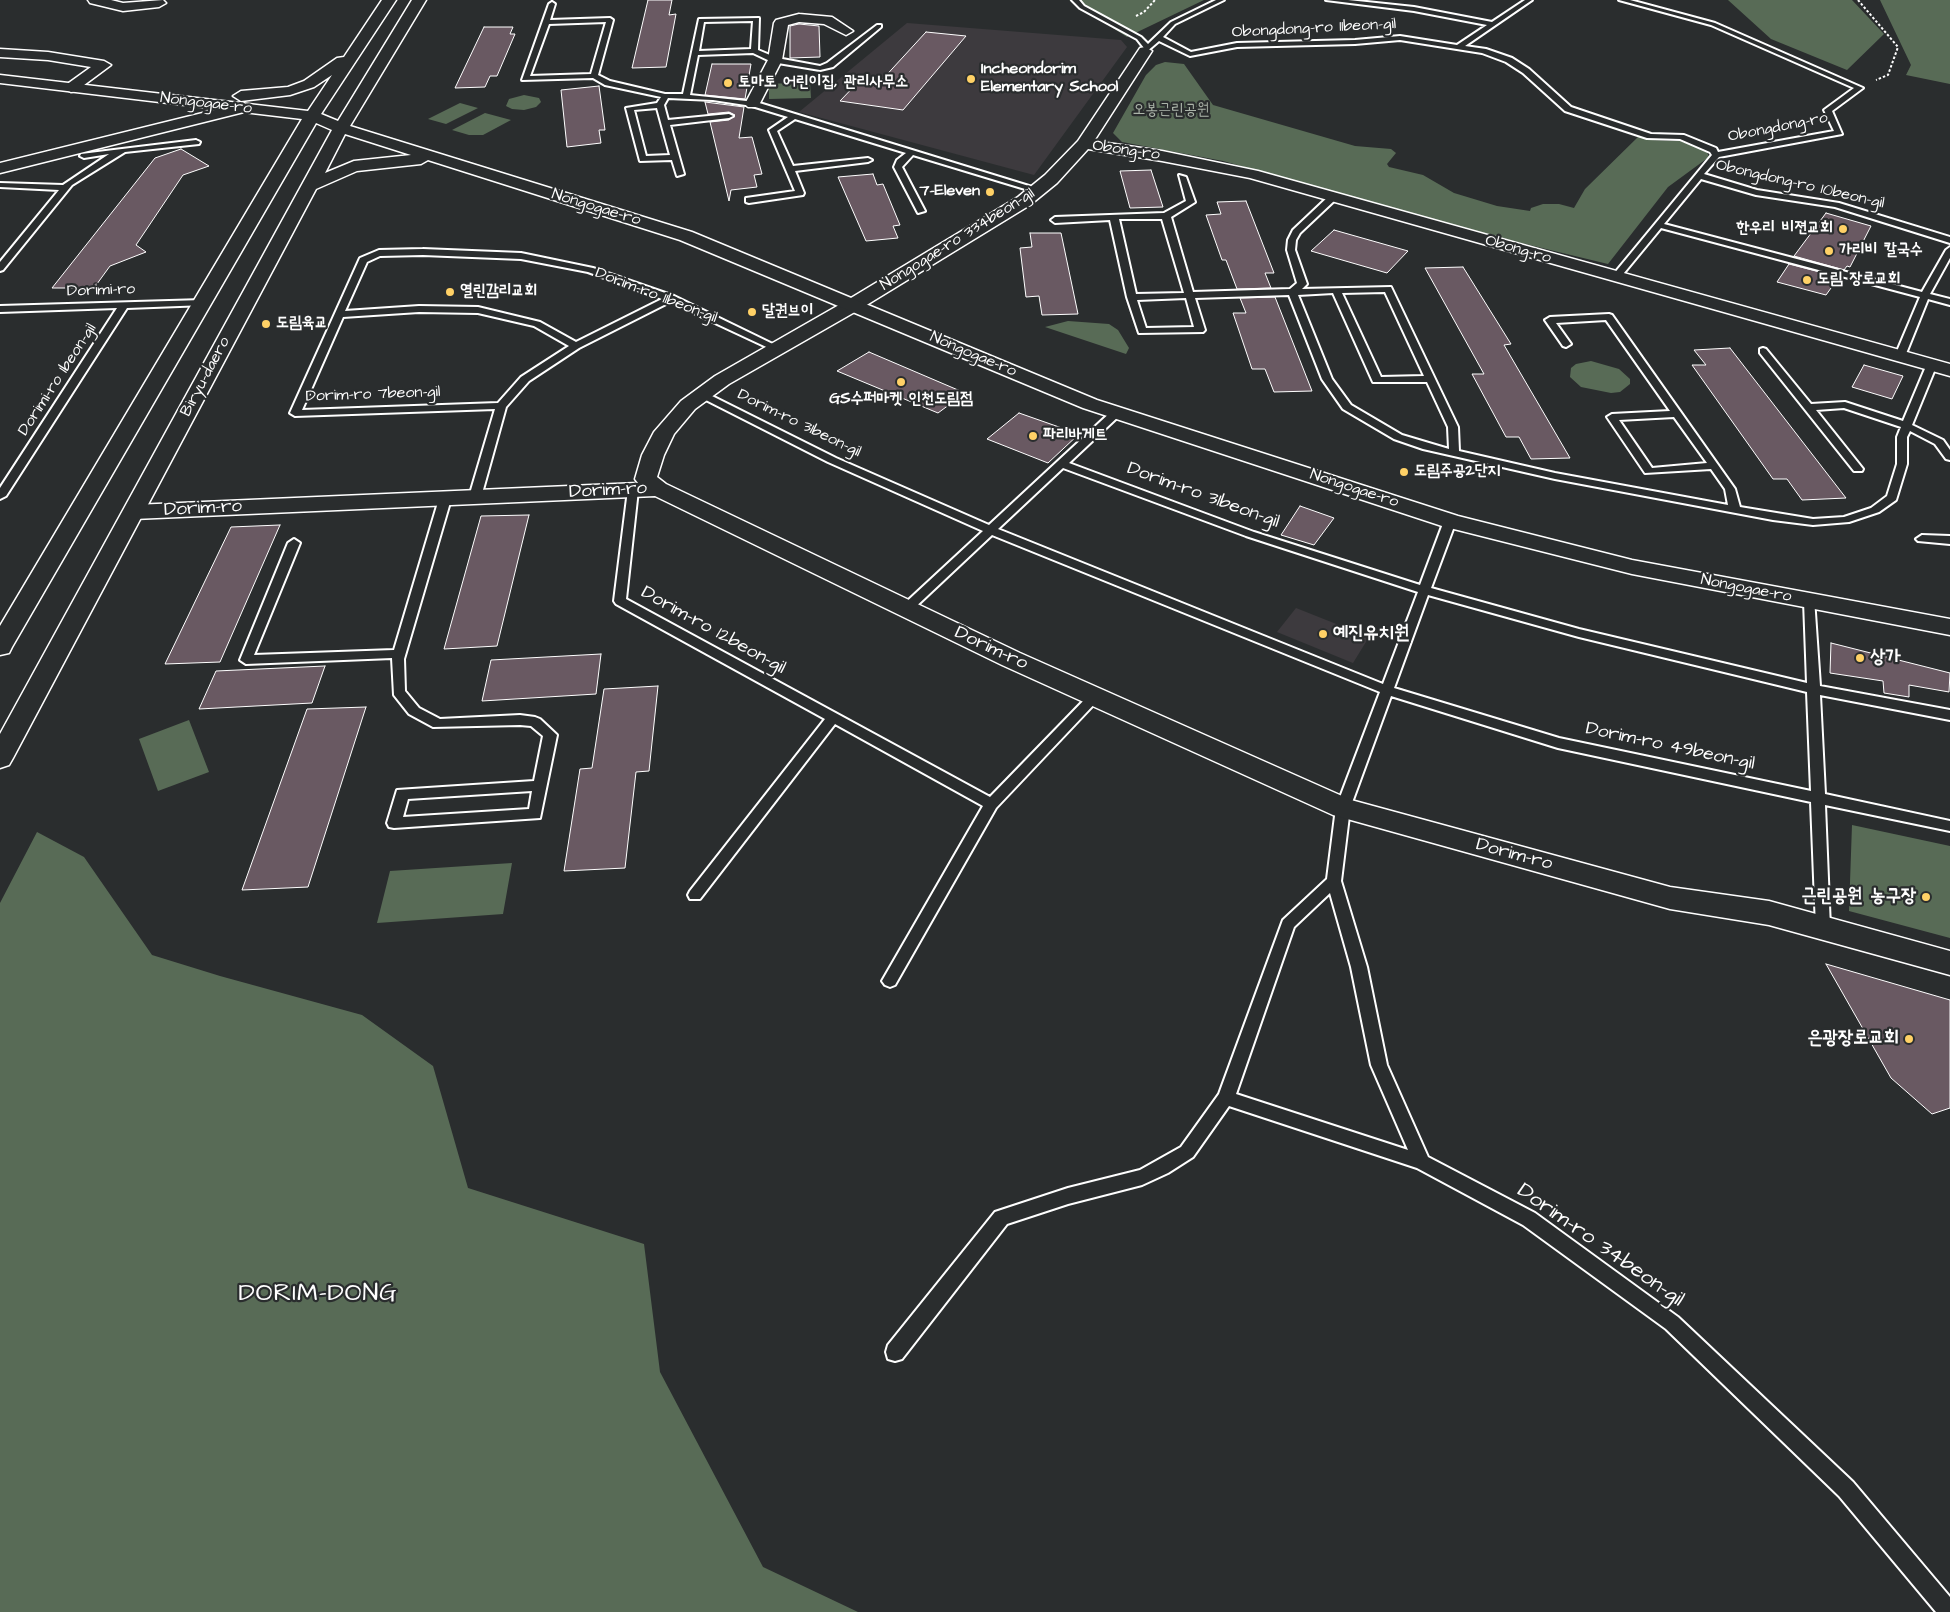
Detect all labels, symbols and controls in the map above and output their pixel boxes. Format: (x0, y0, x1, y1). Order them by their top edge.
street label: Obongdong-ro 11beon-gil (1231, 15, 1397, 43)
place label: Incheondorim Elementary School (981, 60, 1118, 98)
place label: 토마토 어린이집, 관리사무소 (738, 73, 908, 93)
marker: Incheondorim Elementary School (965, 73, 977, 85)
marker: 토마토 어린이집, 관리사무소 (722, 77, 734, 89)
street label: Nongogae-ro (159, 89, 253, 119)
park label: 오봉근린공원 (1132, 101, 1210, 121)
street label: Obongdong-ro (1726, 109, 1830, 147)
street label: Obong-ro (1091, 137, 1161, 165)
street label: Obongdong-ro 10beon-gil (1714, 156, 1886, 214)
place label: 7-Eleven (920, 182, 980, 202)
street label: Nongogae-ro (549, 185, 643, 231)
street label: Nongogae-ro 334beon-gil (877, 185, 1039, 295)
marker: 7-Eleven (984, 186, 996, 198)
place label: 한우리 비젼교회 (1736, 219, 1833, 239)
marker: 한우리 비젼교회 (1837, 223, 1849, 235)
street label: Obong-ro (1483, 231, 1553, 269)
place label: 가리비 칼국수 (1839, 241, 1923, 261)
marker: 가리비 칼국수 (1823, 245, 1835, 257)
street label: Dorim-ro 11beon-gil (592, 264, 720, 328)
place label: 도림 장로교회 (1817, 270, 1901, 290)
marker: 도림 장로교회 (1801, 274, 1813, 286)
street label: Dorimi-ro (67, 280, 135, 302)
place label: 열린감리교회 (460, 282, 537, 302)
marker: 열린감리교회 (444, 286, 456, 298)
place label: 달권브이 (762, 302, 814, 322)
marker: 달권브이 (746, 306, 758, 318)
place label: 도림육교 (276, 314, 328, 334)
marker: 도림육교 (260, 318, 272, 330)
street label: Dorimi-ro 1beon-gil (15, 320, 101, 440)
street label: Nongogae-ro (927, 328, 1019, 382)
street label: Biryu-daero (177, 334, 235, 420)
marker: GS수퍼마켓 인천도림점 (895, 376, 907, 388)
street label: Dorim-ro 7beon-gil (305, 383, 441, 407)
street label: Dorim-ro 31beon-gil (734, 386, 864, 462)
place label: GS수퍼마켓 인천도림점 (829, 390, 973, 410)
place label: 파리바게트 (1043, 426, 1107, 446)
marker: 파리바게트 (1027, 430, 1039, 442)
street label: Dorim-ro 31beon-gil (1124, 458, 1282, 534)
place label: 도림주공2단지 (1414, 462, 1500, 482)
street label: Nongogae-ro (1307, 466, 1401, 512)
marker: 도림주공2단지 (1398, 466, 1410, 478)
street label: Dorim-ro (568, 478, 648, 504)
street label: Dorim-ro (163, 496, 243, 522)
street label: Nongogae-ro (1699, 571, 1793, 607)
street label: Dorim-ro 12beon-gil (637, 582, 789, 680)
street label: Dorim-ro (951, 622, 1031, 676)
place label: 예진유치원 (1333, 623, 1409, 645)
marker: 예진유치원 (1317, 628, 1329, 640)
place label: 상가 (1870, 647, 1901, 669)
marker: 상가 (1854, 652, 1866, 664)
street label: Dorim-ro 49beon-gil (1583, 718, 1757, 776)
street label: Dorim-ro (1473, 834, 1555, 876)
place label: 근린공원 농구장 (1801, 886, 1916, 908)
marker: 근린공원 농구장 (1920, 891, 1932, 903)
place label: 은광장로교회 (1807, 1028, 1899, 1050)
marker: 은광장로교회 (1903, 1033, 1915, 1045)
street label: Dorim-ro 34beon-gil (1511, 1178, 1689, 1314)
district label: DORIM-DONG (237, 1280, 399, 1310)

